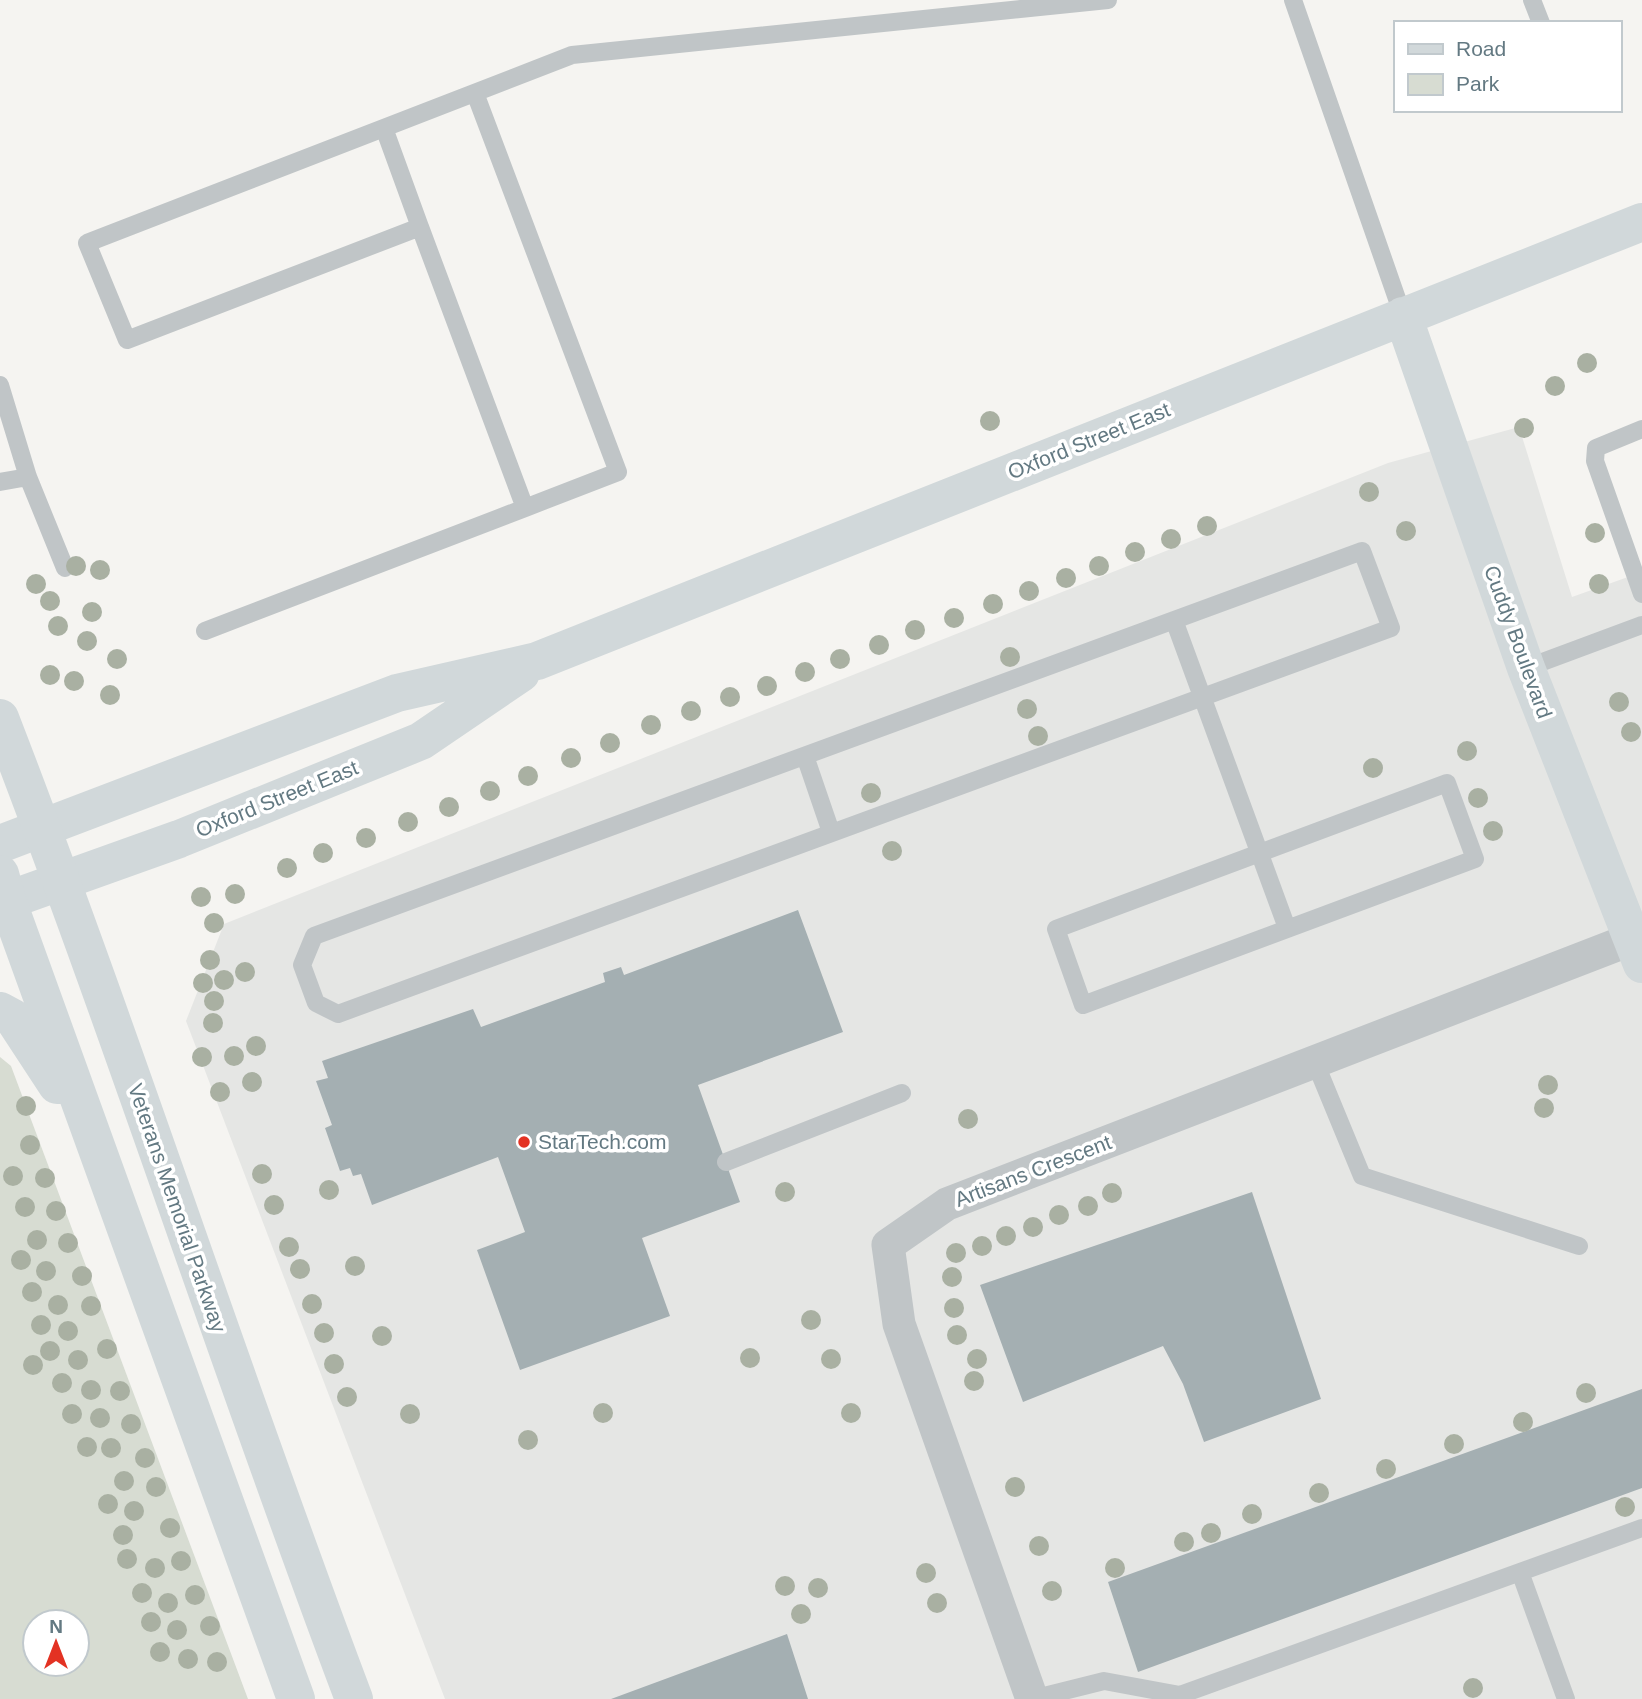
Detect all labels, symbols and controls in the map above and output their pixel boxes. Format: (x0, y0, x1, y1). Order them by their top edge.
legend (1394, 21, 1621, 112)
text: Road (1456, 37, 1506, 60)
text: Park (1456, 72, 1500, 95)
street label: Oxford Street East (1004, 397, 1173, 484)
street label: Cuddy Boulevard (1480, 562, 1557, 721)
street label: Oxford Street East (192, 755, 361, 842)
street label: Veterans Memorial Parkway (124, 1080, 231, 1336)
place label: StarTech.com (538, 1130, 666, 1153)
street label: Artisans Crescent (951, 1130, 1114, 1211)
marker: StarTech.com (516, 1134, 532, 1150)
north arrow (21, 1608, 91, 1678)
text: N (49, 1616, 63, 1637)

